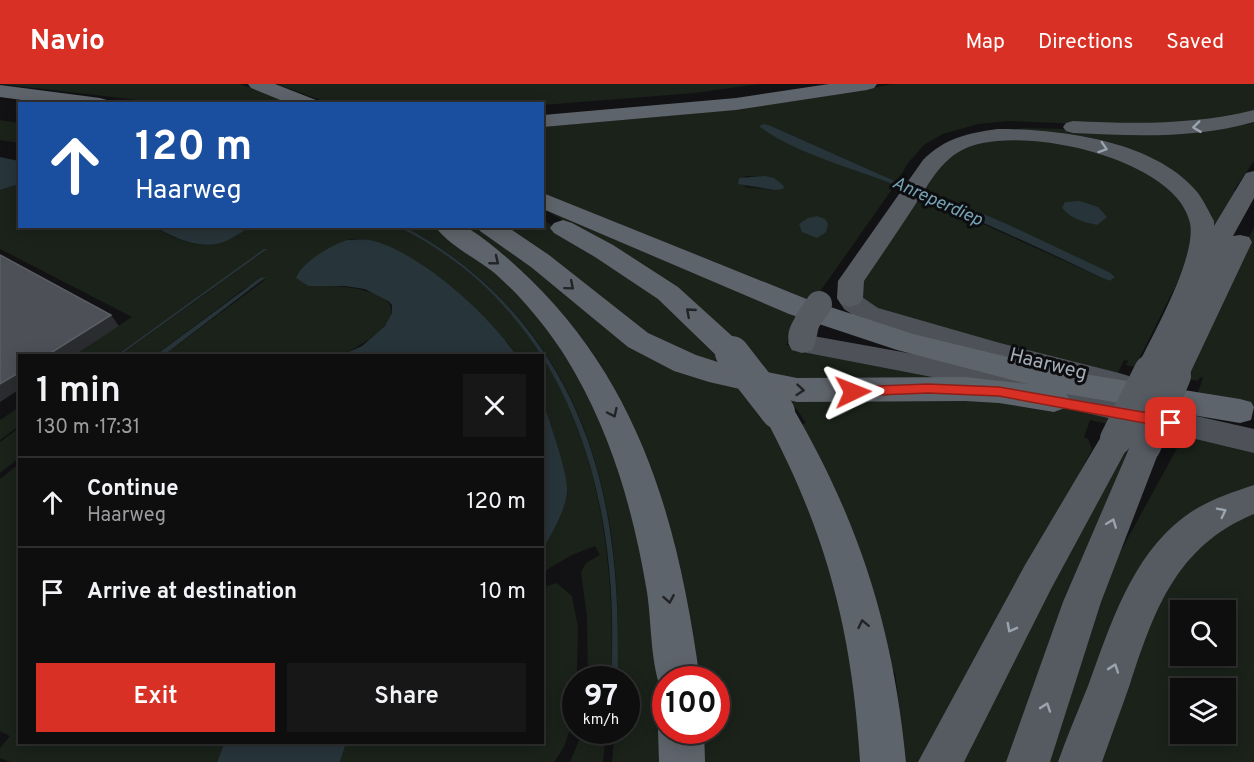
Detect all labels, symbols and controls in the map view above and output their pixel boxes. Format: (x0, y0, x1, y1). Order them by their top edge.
text: Navio (30, 24, 105, 60)
text: Map (965, 29, 1005, 56)
text: Directions (1038, 29, 1133, 56)
text: Saved (1166, 29, 1224, 56)
one-way arrow (1192, 120, 1201, 133)
text: 120 m (135, 122, 252, 175)
icon: ahead (36, 126, 114, 204)
one-way arrow (1097, 141, 1108, 153)
water label: Anreperdiep (888, 172, 986, 232)
text: Haarweg (135, 174, 242, 208)
one-way arrow (488, 253, 499, 264)
one-way arrow (563, 279, 574, 290)
one-way arrow (686, 308, 697, 319)
street label: Haarweg (1006, 343, 1090, 387)
position arrow (821, 360, 885, 424)
text: 1 min (36, 369, 121, 415)
button: close (463, 374, 526, 437)
one-way arrow (795, 383, 805, 396)
pin (1145, 397, 1196, 448)
icon: arrive (1154, 406, 1187, 439)
one-way arrow (606, 407, 618, 418)
text: 130 m · 17:31 (36, 415, 140, 441)
text: Continue (87, 476, 178, 503)
icon: ahead (36, 486, 69, 519)
text: 120 m (466, 489, 526, 516)
text: Haarweg (87, 503, 166, 529)
one-way arrow (1216, 508, 1227, 520)
one-way arrow (1105, 518, 1117, 529)
icon: arrive (36, 576, 69, 609)
text: Arrive at destination (87, 579, 297, 606)
text: 10 m (480, 579, 526, 606)
one-way arrow (662, 594, 674, 604)
map controls (1170, 600, 1236, 744)
button: search (1170, 600, 1236, 666)
one-way arrow (858, 620, 871, 630)
one-way arrow (1006, 622, 1018, 633)
button: Exit (36, 663, 275, 732)
button: Share (287, 663, 526, 732)
one-way arrow (1107, 663, 1120, 674)
speed limit sign: 100 (652, 666, 730, 744)
button: layers (1170, 678, 1236, 744)
text: 97 (584, 679, 618, 716)
one-way arrow (1039, 702, 1052, 712)
text: km/h (583, 711, 619, 730)

